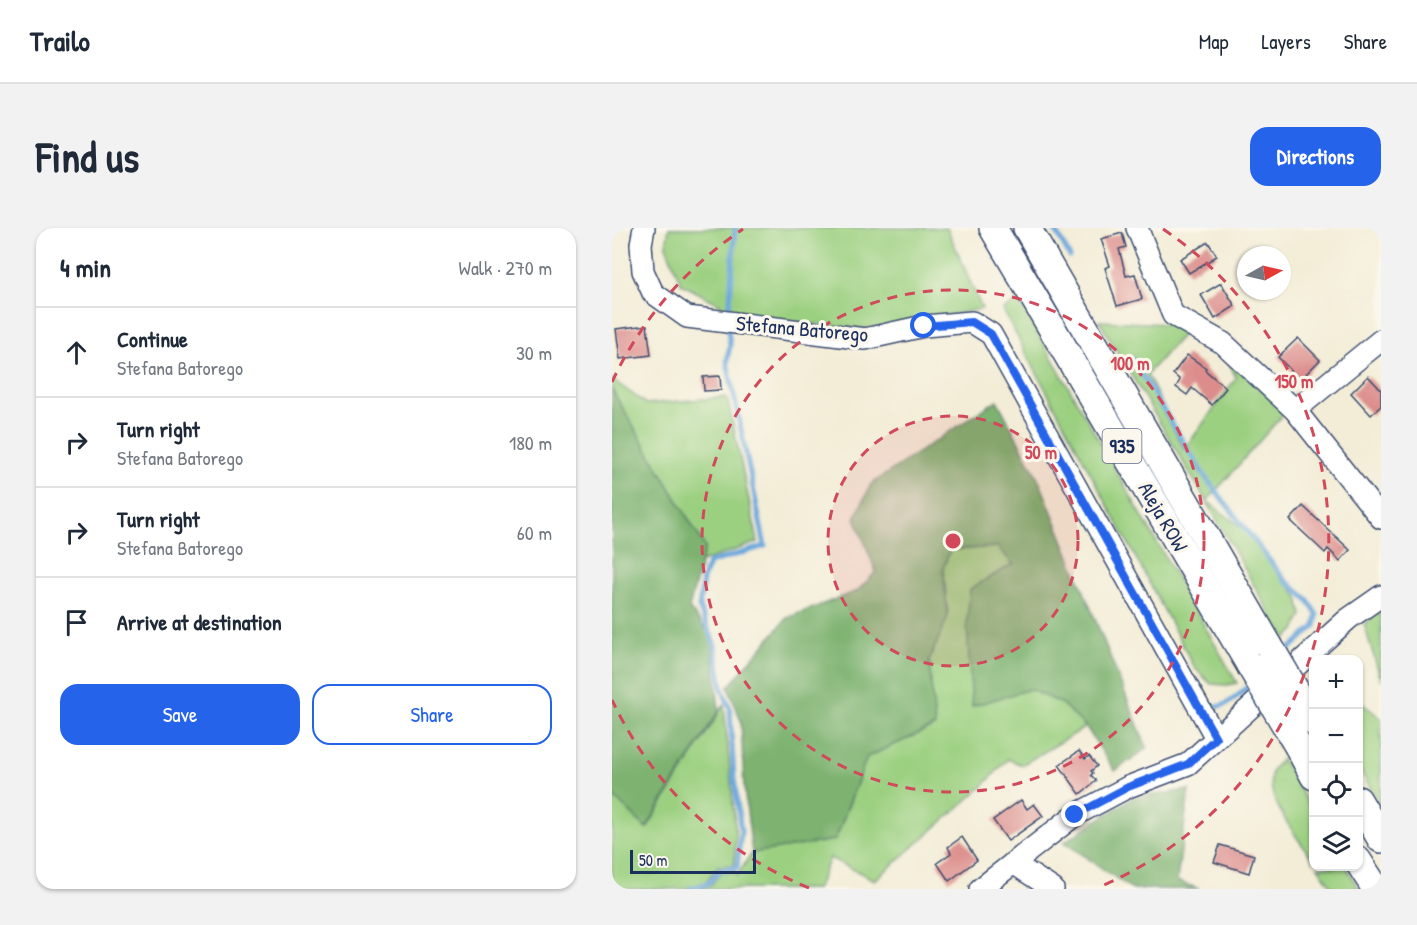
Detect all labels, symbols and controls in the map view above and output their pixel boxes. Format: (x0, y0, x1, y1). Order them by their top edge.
text: Trailo (30, 22, 90, 60)
text: Map (1199, 27, 1228, 56)
text: Layers (1261, 27, 1311, 56)
text: Share (1344, 27, 1387, 56)
button: Directions (1250, 127, 1381, 186)
text: Find us (36, 128, 139, 185)
north arrow (1237, 246, 1291, 300)
text: 4 min (60, 250, 111, 285)
text: Walk · 270 m (459, 254, 552, 281)
street label: Stefana Batorego (735, 308, 869, 349)
route start (910, 312, 936, 338)
text: Continue (117, 324, 188, 354)
icon: ahead (60, 336, 93, 369)
text: 30 m (516, 339, 552, 366)
text: 100 m (1110, 351, 1150, 376)
text: Stefana Batorego (117, 354, 243, 381)
text: 150 m (1275, 369, 1313, 394)
text: Turn right (117, 414, 200, 444)
icon: right (60, 426, 93, 459)
text: 180 m (509, 429, 552, 456)
road number: 935 (1102, 429, 1142, 463)
text: 50 m (1025, 440, 1057, 465)
text: Stefana Batorego (117, 444, 243, 471)
street label: Aleja ROW (1132, 476, 1195, 557)
text: Turn right (117, 504, 200, 534)
icon: right (60, 516, 93, 549)
text: 60 m (517, 519, 552, 546)
centre of rings (943, 531, 963, 551)
text: Stefana Batorego (117, 534, 243, 561)
icon: arrive (60, 606, 93, 639)
text: Arrive at destination (117, 607, 282, 637)
map controls (1309, 655, 1363, 871)
button: + (1309, 655, 1363, 709)
button: Save (60, 684, 300, 745)
button: Share (312, 684, 552, 745)
button: − (1309, 709, 1363, 763)
button: locate (1309, 763, 1363, 817)
route end (1061, 801, 1087, 827)
button: layers (1309, 817, 1363, 871)
scale bar (630, 847, 756, 874)
text: 50 m (639, 849, 668, 871)

